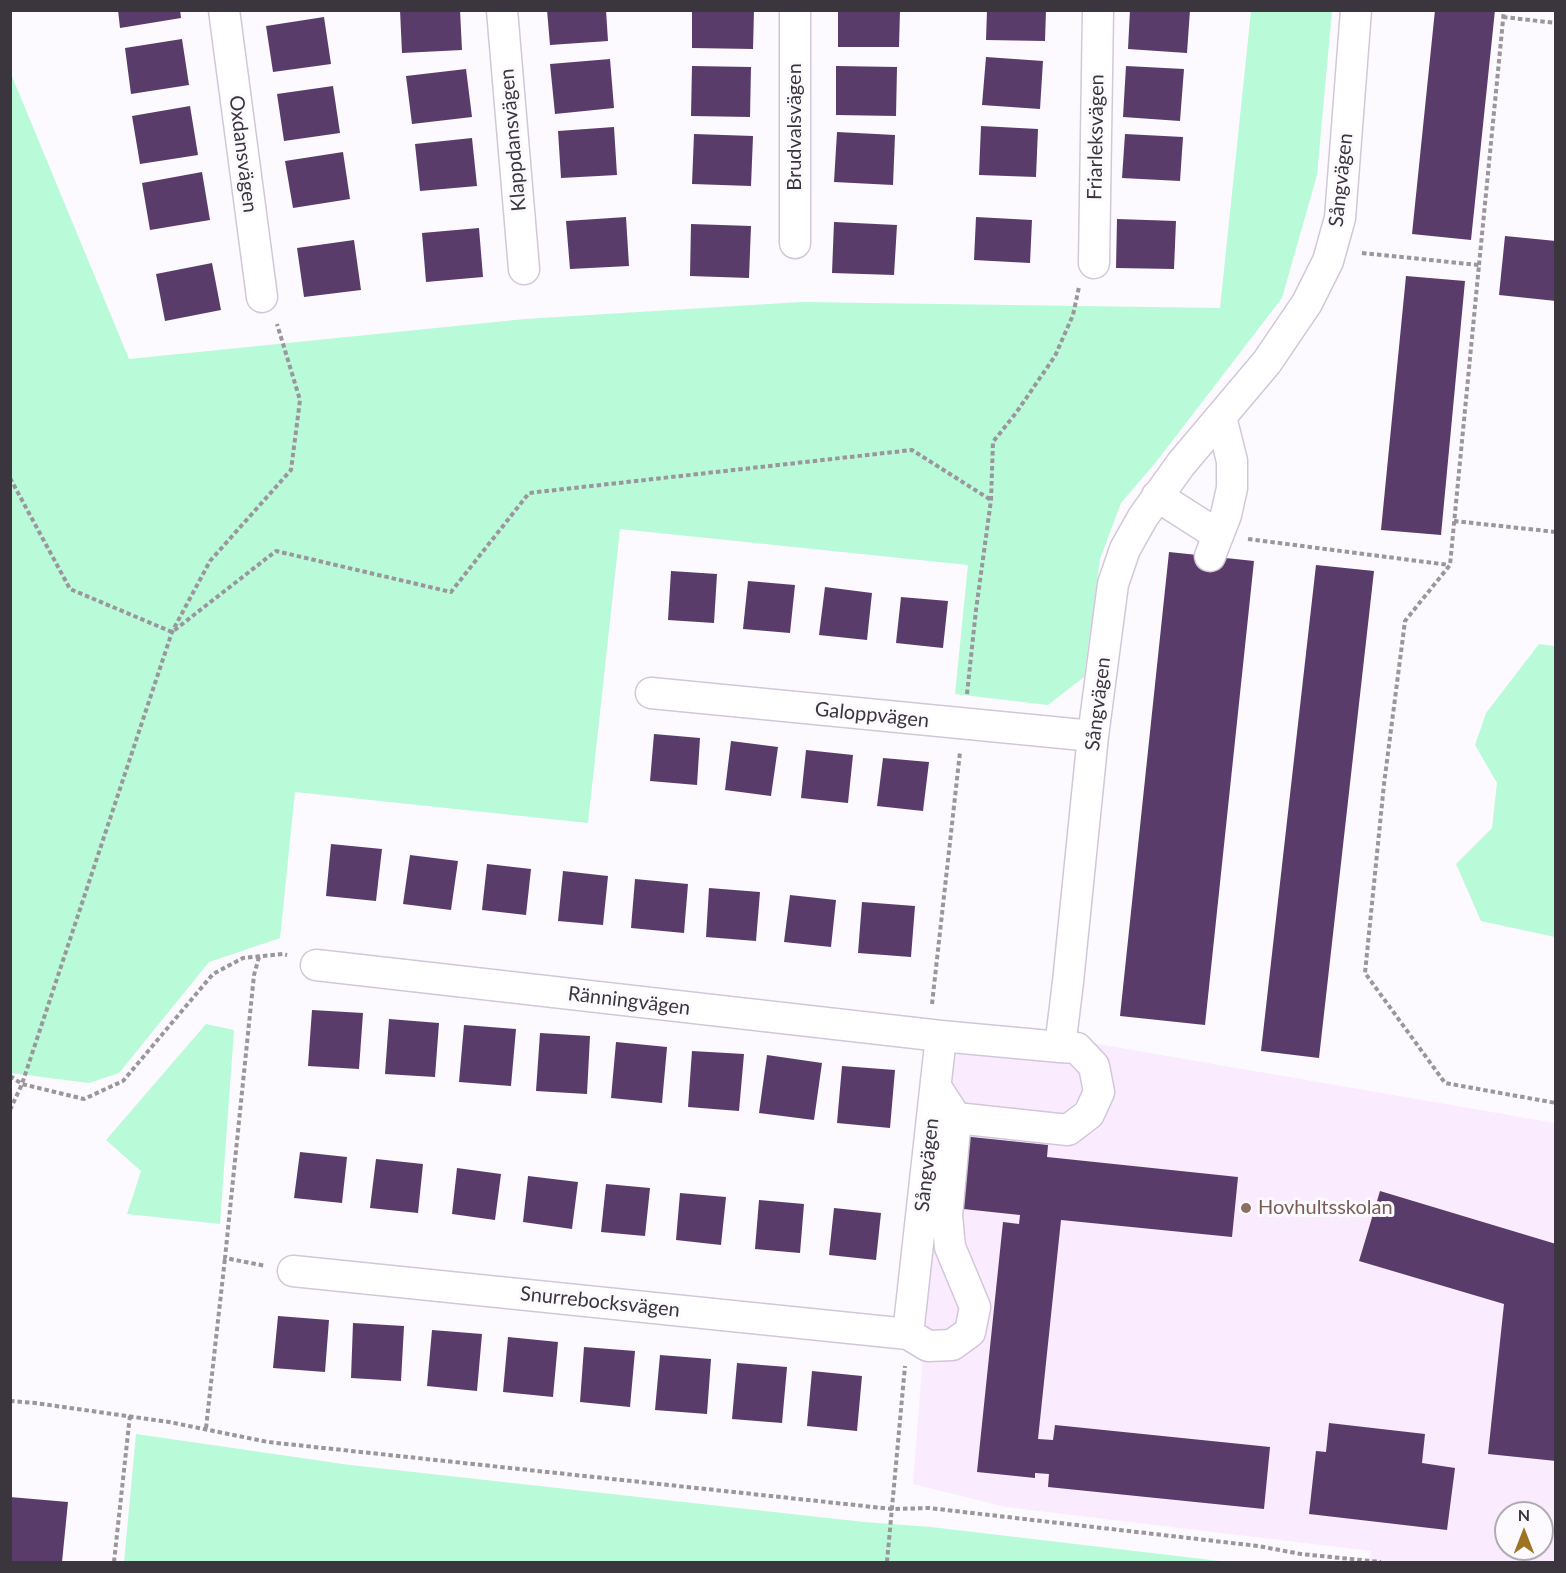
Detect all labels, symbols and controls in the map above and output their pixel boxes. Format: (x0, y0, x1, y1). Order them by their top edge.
street label: Brudvalsvägen (783, 63, 807, 191)
street label: Klappdansvägen (495, 68, 531, 212)
street label: Friarleksvägen (1083, 74, 1109, 200)
street label: Oxdansvägen (224, 94, 262, 214)
street label: Sångvägen (1324, 132, 1358, 228)
street label: Sångvägen (1080, 656, 1116, 752)
street label: Galoppvägen (814, 697, 930, 733)
street label: Ränningvägen (566, 982, 692, 1020)
street label: Sångvägen (910, 1117, 944, 1213)
place label: Hovhultsskolan (1258, 1196, 1393, 1220)
marker: Hovhultsskolan (1239, 1201, 1253, 1215)
street label: Snurrebocksvägen (519, 1282, 681, 1322)
north arrow (1494, 1501, 1554, 1561)
text: N (1518, 1505, 1530, 1524)

